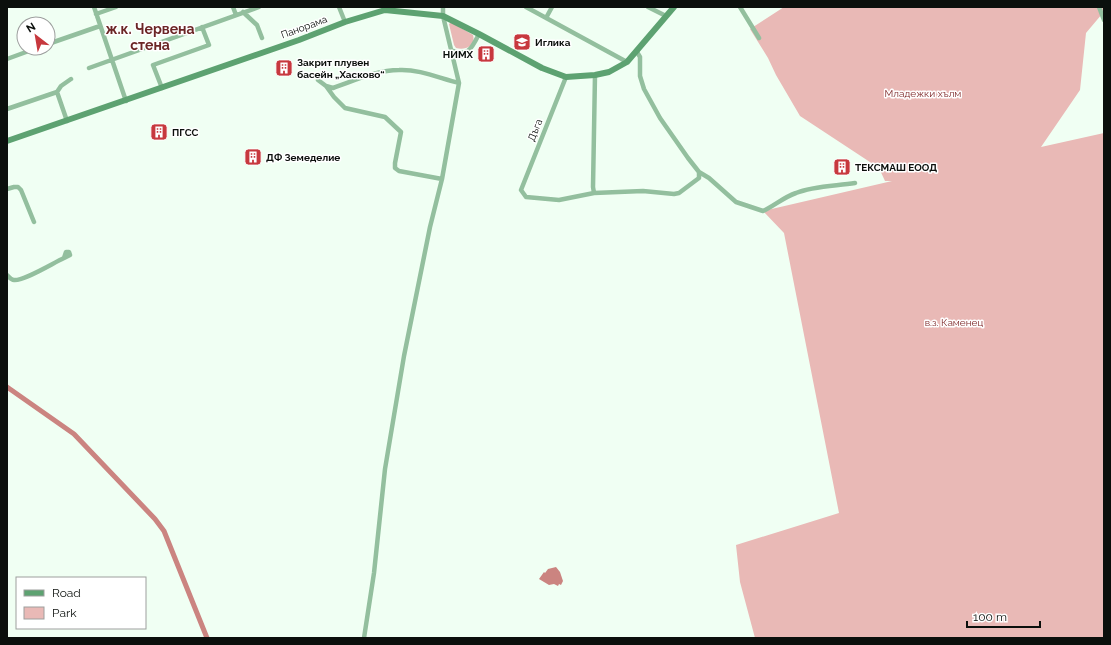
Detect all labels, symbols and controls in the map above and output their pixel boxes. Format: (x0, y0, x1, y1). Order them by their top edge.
street label: Панорама (279, 14, 329, 40)
north arrow (16, 16, 56, 56)
text: N (24, 20, 38, 36)
district label: ж.к. Червена стена (105, 21, 195, 53)
school or university icon: Иглика (512, 32, 532, 52)
place label: Иглика (535, 37, 571, 48)
building icon: НИМХ (476, 44, 496, 64)
place label: НИМХ (443, 49, 474, 60)
place label: Закрит плувен басейн „Хасково“ (297, 57, 385, 80)
building icon: Закрит плувен басейн „Хасково“ (274, 58, 294, 78)
park label: Младежки хълм (885, 88, 961, 99)
street label: Дъга (526, 117, 544, 143)
building icon: ПГСС (149, 122, 169, 142)
place label: ПГСС (172, 127, 198, 138)
building icon: ДФ Земеделие (243, 147, 263, 167)
place label: ДФ Земеделие (266, 152, 340, 163)
building icon: ТЕКСМАШ ЕООД (832, 157, 852, 177)
place label: ТЕКСМАШ ЕООД (855, 162, 937, 173)
park label: в.з. Каменец (925, 317, 983, 328)
legend (16, 577, 146, 629)
text: Road (52, 586, 81, 600)
scale bar (967, 603, 1040, 629)
text: Park (52, 606, 77, 620)
text: 100 m (973, 610, 1007, 624)

